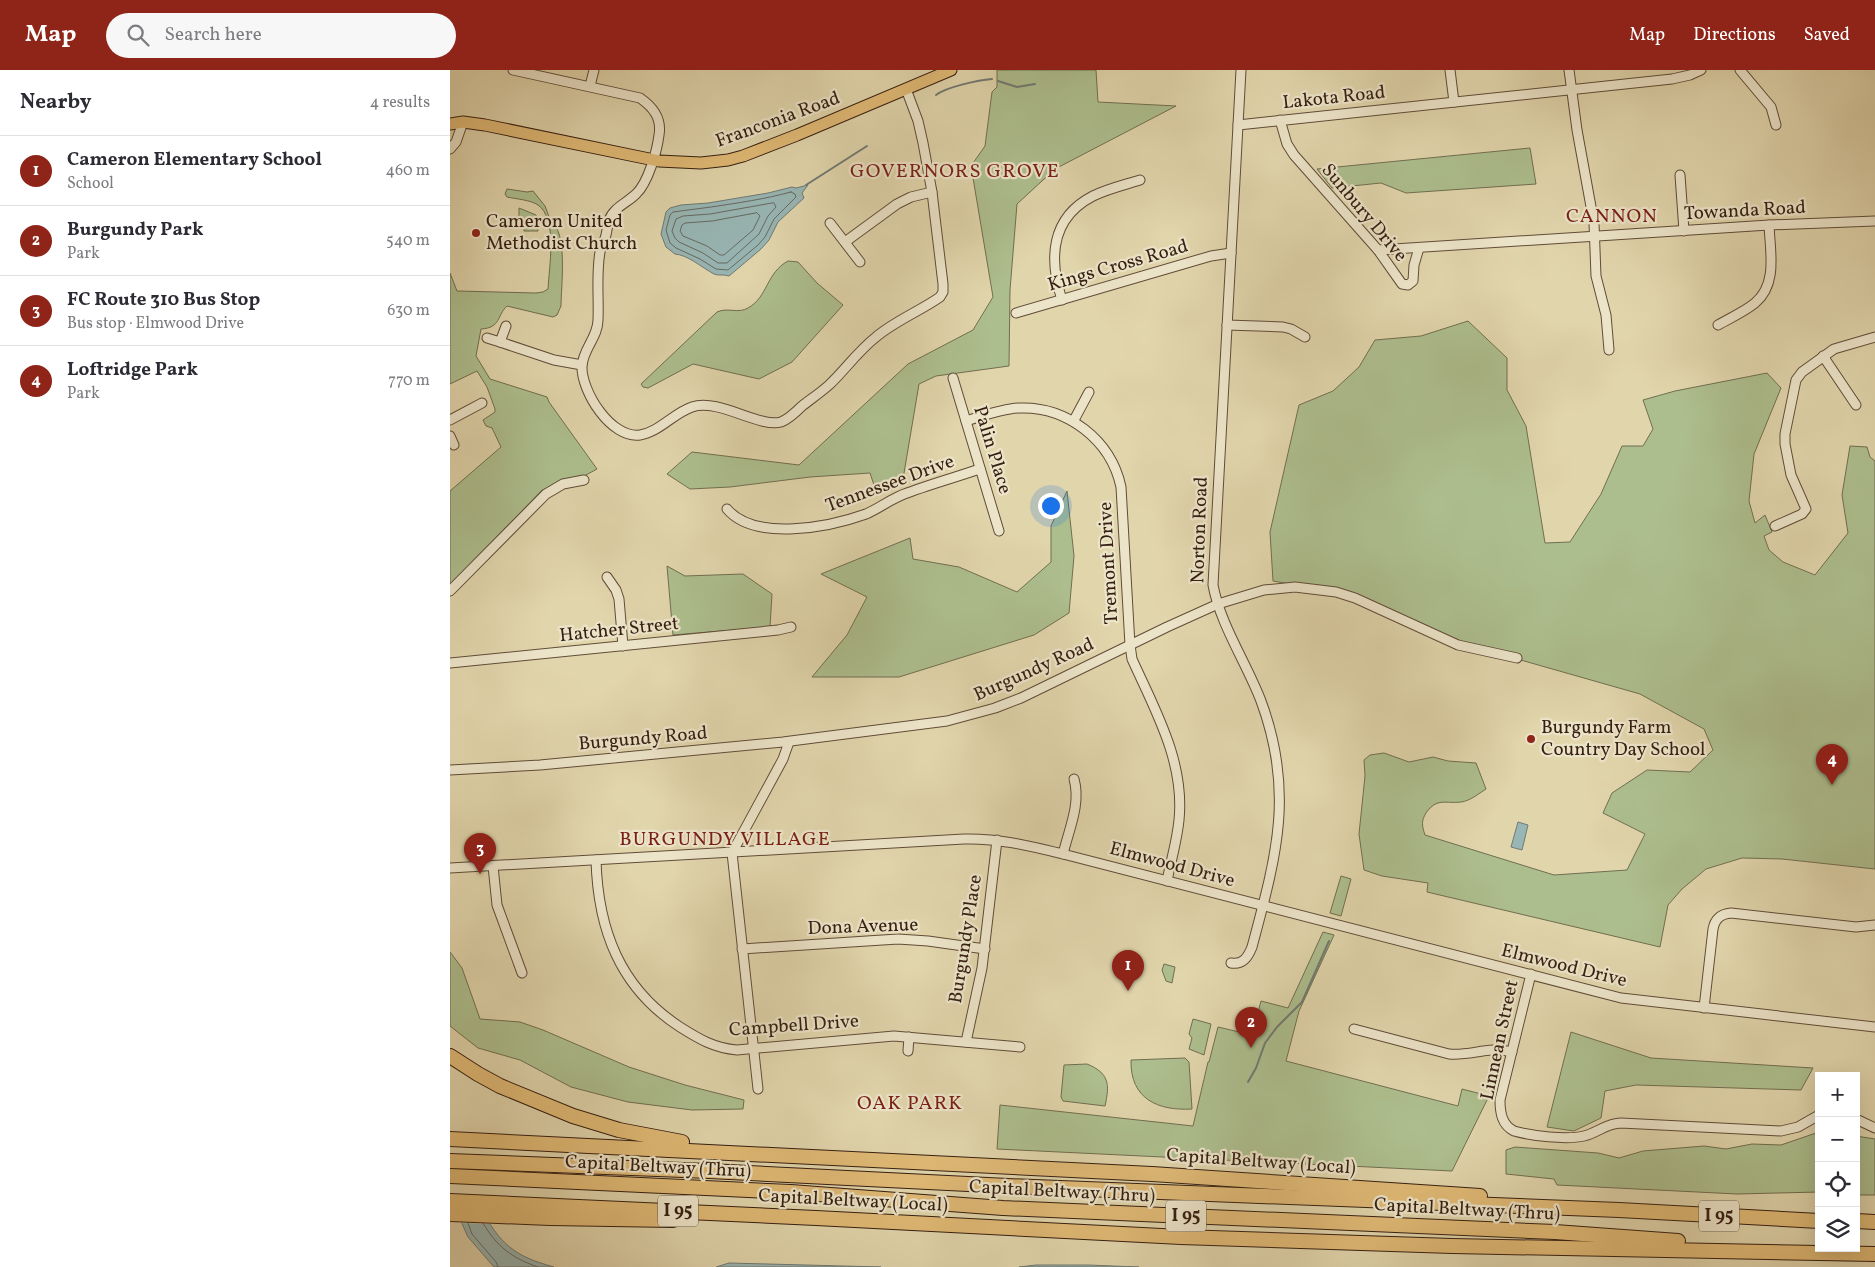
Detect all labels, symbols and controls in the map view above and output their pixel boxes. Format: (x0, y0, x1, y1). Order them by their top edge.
search box (106, 13, 456, 58)
text: Map (25, 18, 76, 52)
icon: search (124, 21, 152, 49)
text: Search here (164, 22, 262, 48)
text: Map (1629, 23, 1665, 48)
text: Directions (1693, 23, 1776, 48)
text: Saved (1804, 23, 1850, 48)
street label: Lakota Road (1281, 80, 1387, 116)
street label: Franconia Road (712, 85, 844, 155)
text: Nearby (20, 88, 91, 117)
text: 4 results (370, 92, 430, 114)
text: Cameron Elementary School (67, 147, 322, 173)
district label: GOVERNORS GROVE (850, 158, 1060, 186)
street label: Sunbury Drive (1315, 158, 1413, 268)
text: 1 (33, 160, 39, 182)
text: 460 m (386, 160, 430, 182)
text: School (67, 173, 114, 195)
street label: Towanda Road (1683, 195, 1807, 227)
district label: CANNON (1566, 203, 1658, 231)
place label: Cameron United Methodist Church (486, 209, 637, 257)
text: Burgundy Park (67, 217, 203, 243)
marker: Cameron United Methodist Church (470, 227, 482, 239)
text: 2 (32, 230, 40, 252)
text: 540 m (386, 230, 430, 252)
street label: Kings Cross Road (1045, 234, 1191, 298)
text: Park (67, 243, 100, 265)
text: FC Route 310 Bus Stop (67, 287, 260, 313)
text: 3 (32, 300, 40, 322)
text: 630 m (387, 300, 430, 322)
text: Bus stop · Elmwood Drive (67, 313, 244, 335)
text: Loftridge Park (67, 357, 198, 383)
text: 4 (31, 370, 41, 392)
text: 770 m (388, 370, 430, 392)
text: Park (67, 383, 100, 405)
street label: Palin Place (966, 403, 1018, 497)
street label: Tennessee Drive (822, 449, 958, 519)
street label: Norton Road (1185, 476, 1215, 584)
your location (1038, 493, 1064, 519)
street label: Tremont Drive (1093, 501, 1125, 625)
street label: Hatcher Street (558, 611, 680, 649)
street label: Burgundy Road (970, 632, 1098, 708)
place label: Burgundy Farm Country Day School (1541, 715, 1706, 763)
street label: Burgundy Road (577, 720, 709, 758)
marker: Burgundy Farm Country Day School (1525, 733, 1537, 745)
pin: 4 (1816, 744, 1848, 785)
district label: BURGUNDY VILLAGE (619, 826, 831, 854)
pin: 3 (464, 833, 496, 874)
street label: Elmwood Drive (1106, 836, 1238, 894)
street label: Burgundy Place (943, 873, 989, 1005)
street label: Dona Avenue (807, 912, 919, 942)
street label: Elmwood Drive (1498, 938, 1630, 994)
pin: 1 (1112, 950, 1144, 991)
street label: Linnean Street (1475, 977, 1526, 1103)
pin: 2 (1235, 1007, 1267, 1048)
street label: Campbell Drive (728, 1008, 860, 1044)
map controls (1815, 1072, 1860, 1252)
button: + (1815, 1072, 1860, 1117)
district label: OAK PARK (857, 1090, 963, 1118)
button: − (1815, 1117, 1860, 1162)
street label: Capital Beltway (Local) (1165, 1142, 1357, 1182)
street label: Capital Beltway (Thru) (564, 1149, 752, 1185)
button: locate (1815, 1162, 1860, 1207)
street label: Capital Beltway (Thru) (968, 1174, 1156, 1210)
street label: Capital Beltway (Local) (758, 1183, 948, 1219)
street label: Capital Beltway (Thru) (1373, 1192, 1561, 1228)
road number: I 95 (658, 1196, 698, 1226)
road number: I 95 (1166, 1200, 1206, 1232)
road number: I 95 (1699, 1200, 1739, 1232)
button: layers (1815, 1207, 1860, 1252)

